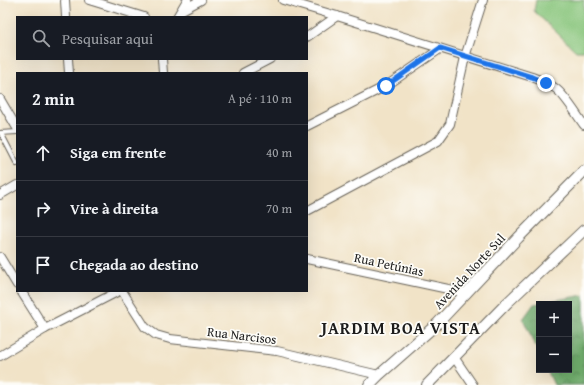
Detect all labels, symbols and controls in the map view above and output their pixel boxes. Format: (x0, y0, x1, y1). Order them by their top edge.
search box (16, 16, 308, 60)
icon: search (30, 27, 52, 49)
text: Pesquisar aqui (62, 28, 153, 49)
route end (537, 74, 555, 92)
route start (377, 77, 395, 95)
text: 2 min (32, 86, 74, 111)
text: A pé · 110 m (228, 89, 292, 108)
icon: ahead (32, 142, 54, 164)
text: Siga em frente (70, 142, 166, 163)
text: 40 m (266, 143, 292, 162)
icon: right (32, 198, 54, 220)
text: Vire à direita (70, 198, 158, 219)
text: 70 m (266, 199, 292, 218)
street label: Avenida Norte Sul (429, 229, 510, 313)
street label: Rua Petúnias (352, 248, 425, 281)
icon: arrive (32, 254, 54, 276)
text: Chegada ao destino (70, 254, 198, 275)
map controls (536, 301, 572, 373)
button: + (536, 301, 572, 337)
district label: JARDIM BOA VISTA (318, 315, 481, 340)
street label: Rua Narcisos (206, 322, 278, 349)
button: − (536, 337, 572, 373)

